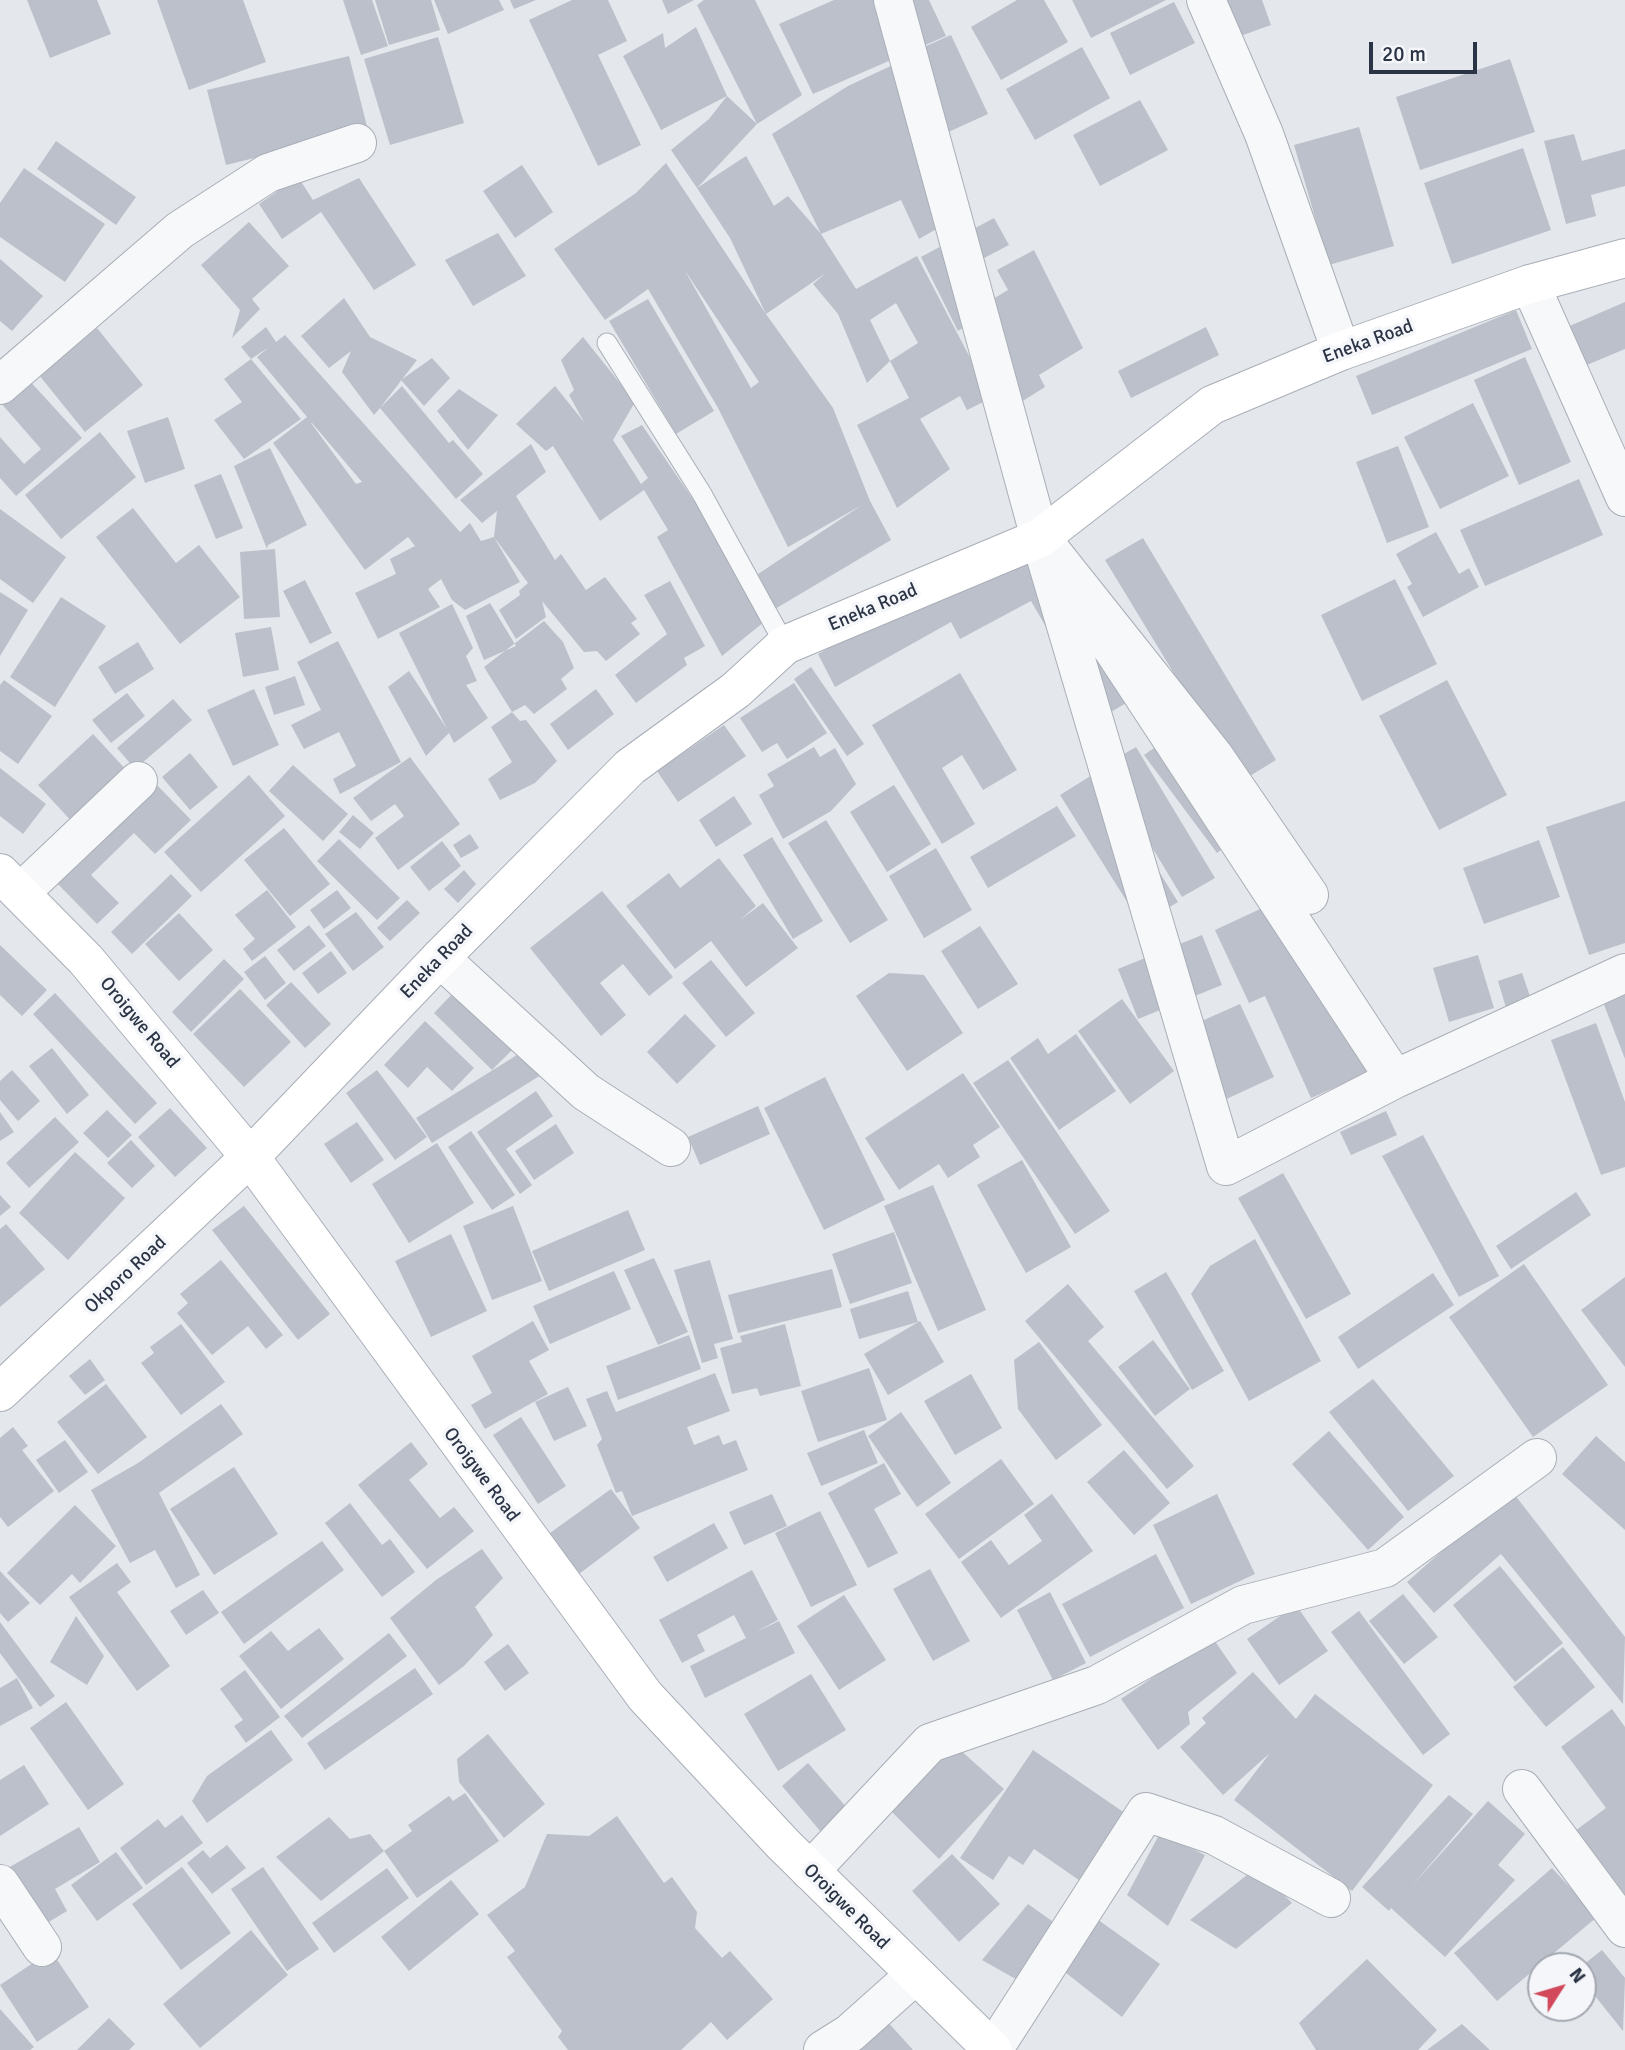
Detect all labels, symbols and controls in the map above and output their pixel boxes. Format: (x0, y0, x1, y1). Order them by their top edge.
scale bar (1373, 28, 1482, 72)
text: 20 m (1382, 41, 1426, 67)
street label: Eneka Road (1320, 315, 1416, 369)
street label: Eneka Road (825, 579, 921, 637)
street label: Eneka Road (396, 920, 478, 1004)
street label: Oroigwe Road (94, 973, 184, 1073)
street label: Okporo Road (80, 1231, 172, 1319)
street label: Oroigwe Road (438, 1423, 524, 1527)
street label: Oroigwe Road (798, 1859, 894, 1955)
north arrow (1527, 1952, 1597, 2022)
text: N (1564, 1963, 1591, 1988)

